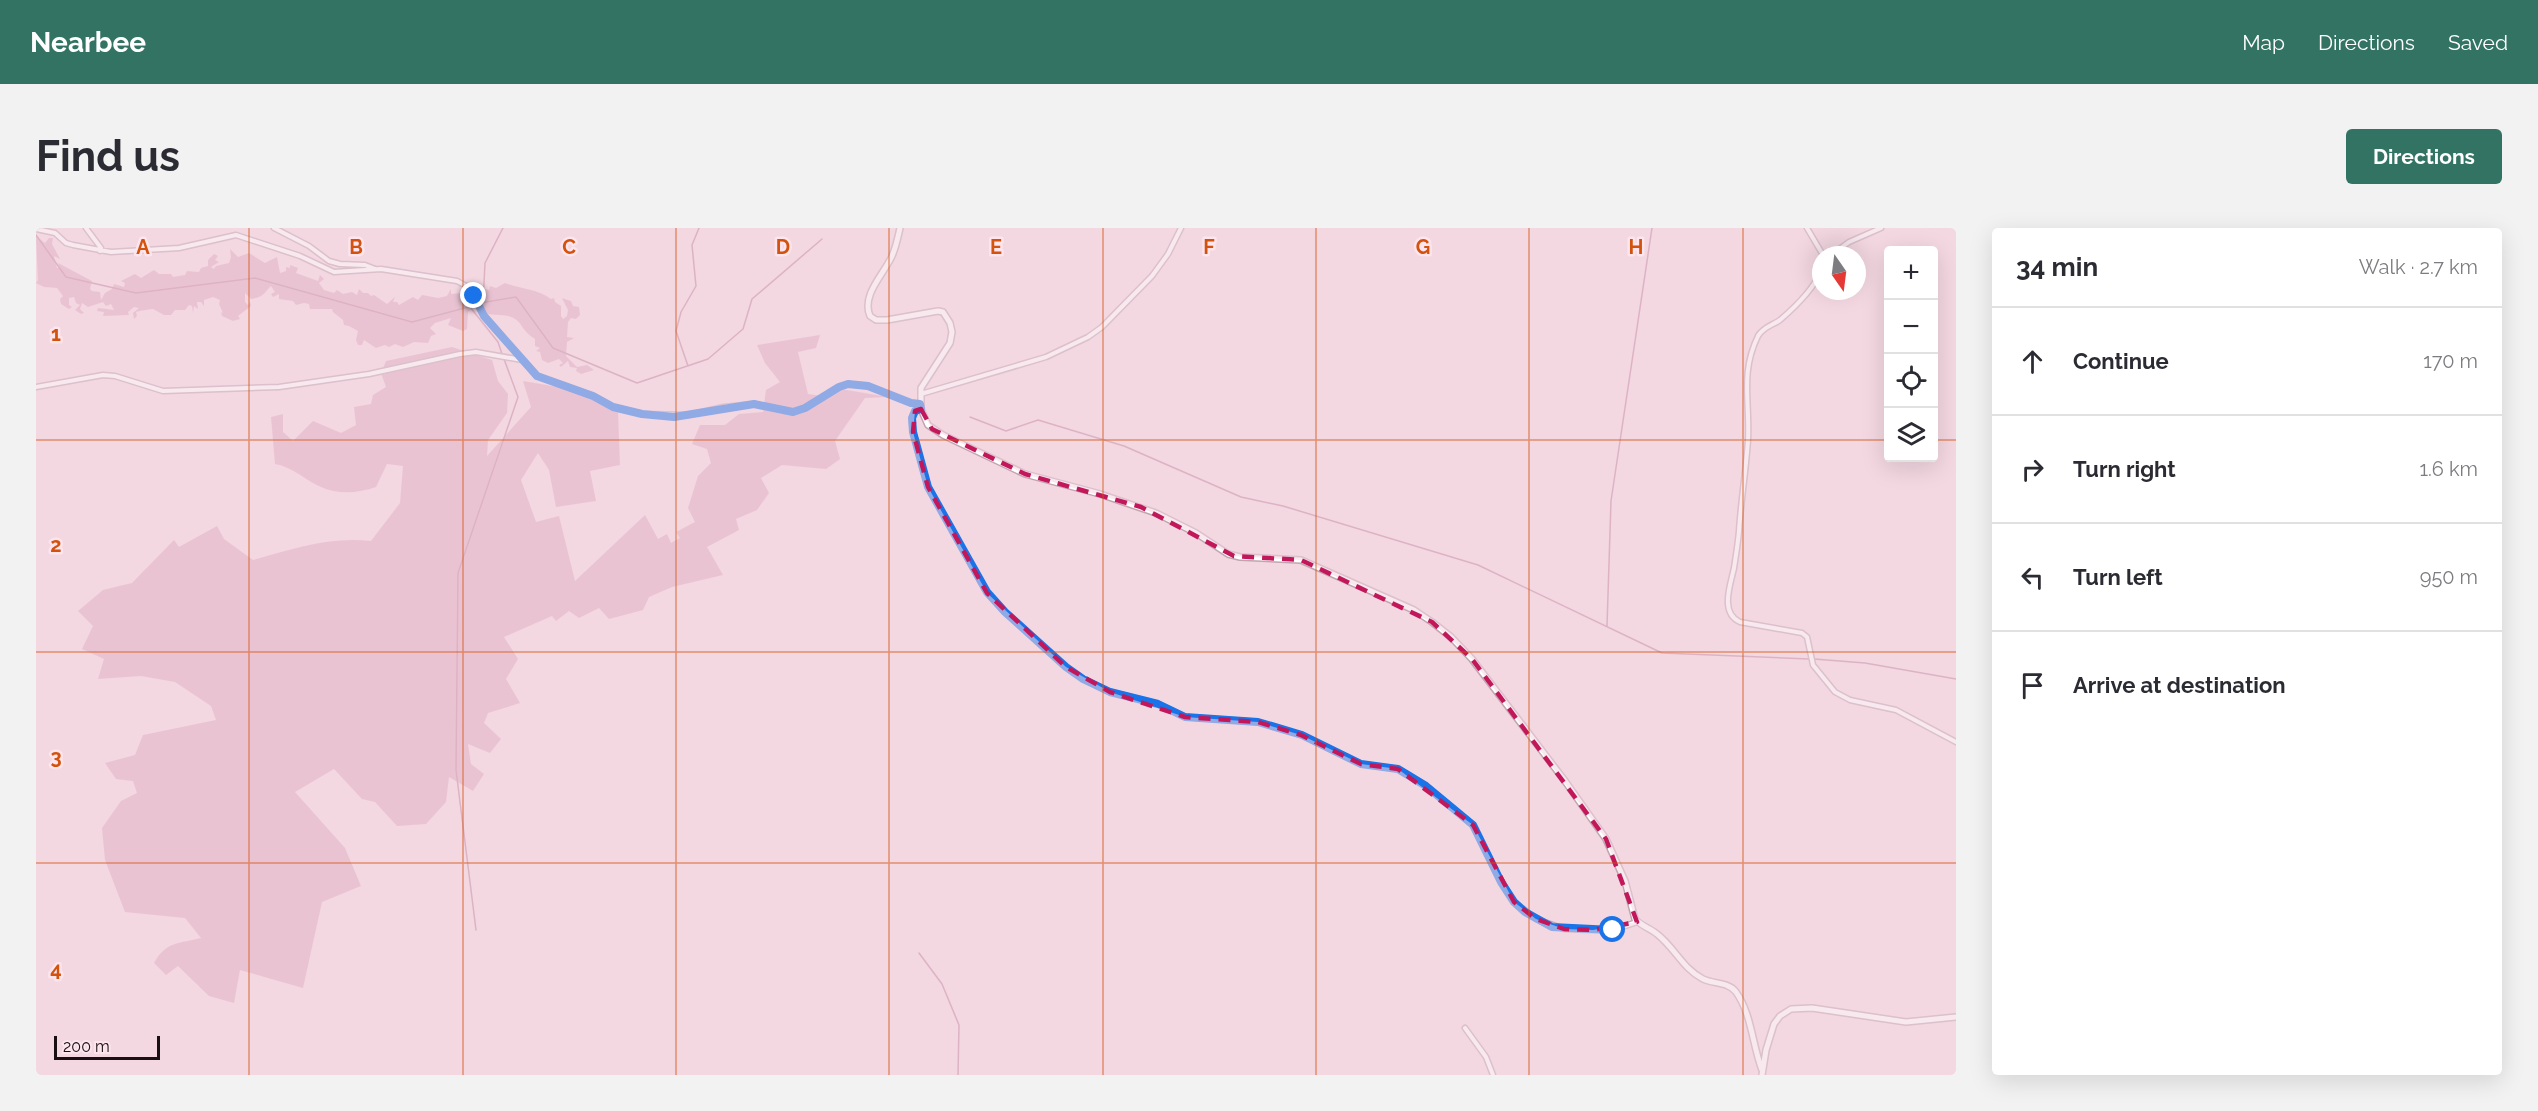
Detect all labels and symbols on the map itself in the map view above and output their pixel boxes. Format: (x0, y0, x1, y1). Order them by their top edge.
text: A (136, 235, 150, 259)
text: B (349, 235, 363, 259)
text: C (562, 235, 576, 259)
text: D (776, 235, 790, 259)
text: E (990, 235, 1002, 259)
text: F (1203, 235, 1215, 259)
text: G (1416, 235, 1430, 259)
text: H (1629, 235, 1643, 259)
north arrow (1812, 246, 1866, 300)
route end (460, 282, 486, 308)
text: 1 (51, 322, 61, 346)
text: 2 (50, 533, 62, 557)
text: 3 (50, 745, 62, 769)
route start (1599, 916, 1625, 942)
text: 4 (50, 957, 62, 981)
scale bar (54, 1033, 160, 1060)

